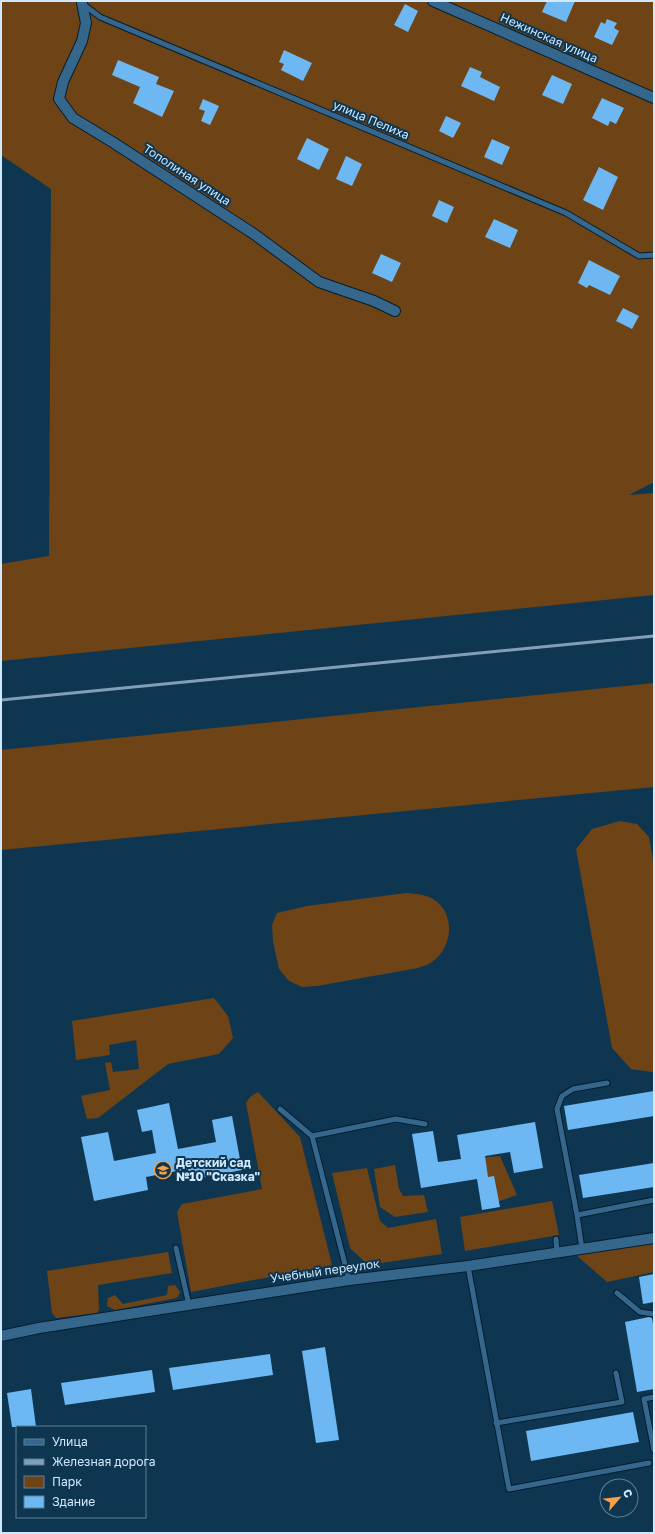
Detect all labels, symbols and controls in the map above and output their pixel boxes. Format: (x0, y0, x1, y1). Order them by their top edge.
street label: Нежинская улица (498, 9, 600, 66)
street label: улица Пелиха (331, 97, 412, 142)
street label: Тополиная улица (141, 141, 234, 208)
place label: Детский сад №10 "Сказка" (176, 1155, 260, 1184)
school or university icon: Детский сад №10 "Сказка" (153, 1160, 173, 1180)
street label: Учебный переулок (269, 1255, 381, 1286)
legend (16, 1426, 146, 1518)
text: Улица (52, 1434, 88, 1449)
text: Железная дорога (52, 1454, 155, 1469)
text: Парк (52, 1474, 82, 1489)
north arrow (599, 1478, 639, 1518)
text: С (621, 1487, 636, 1500)
text: Здание (52, 1494, 95, 1509)

